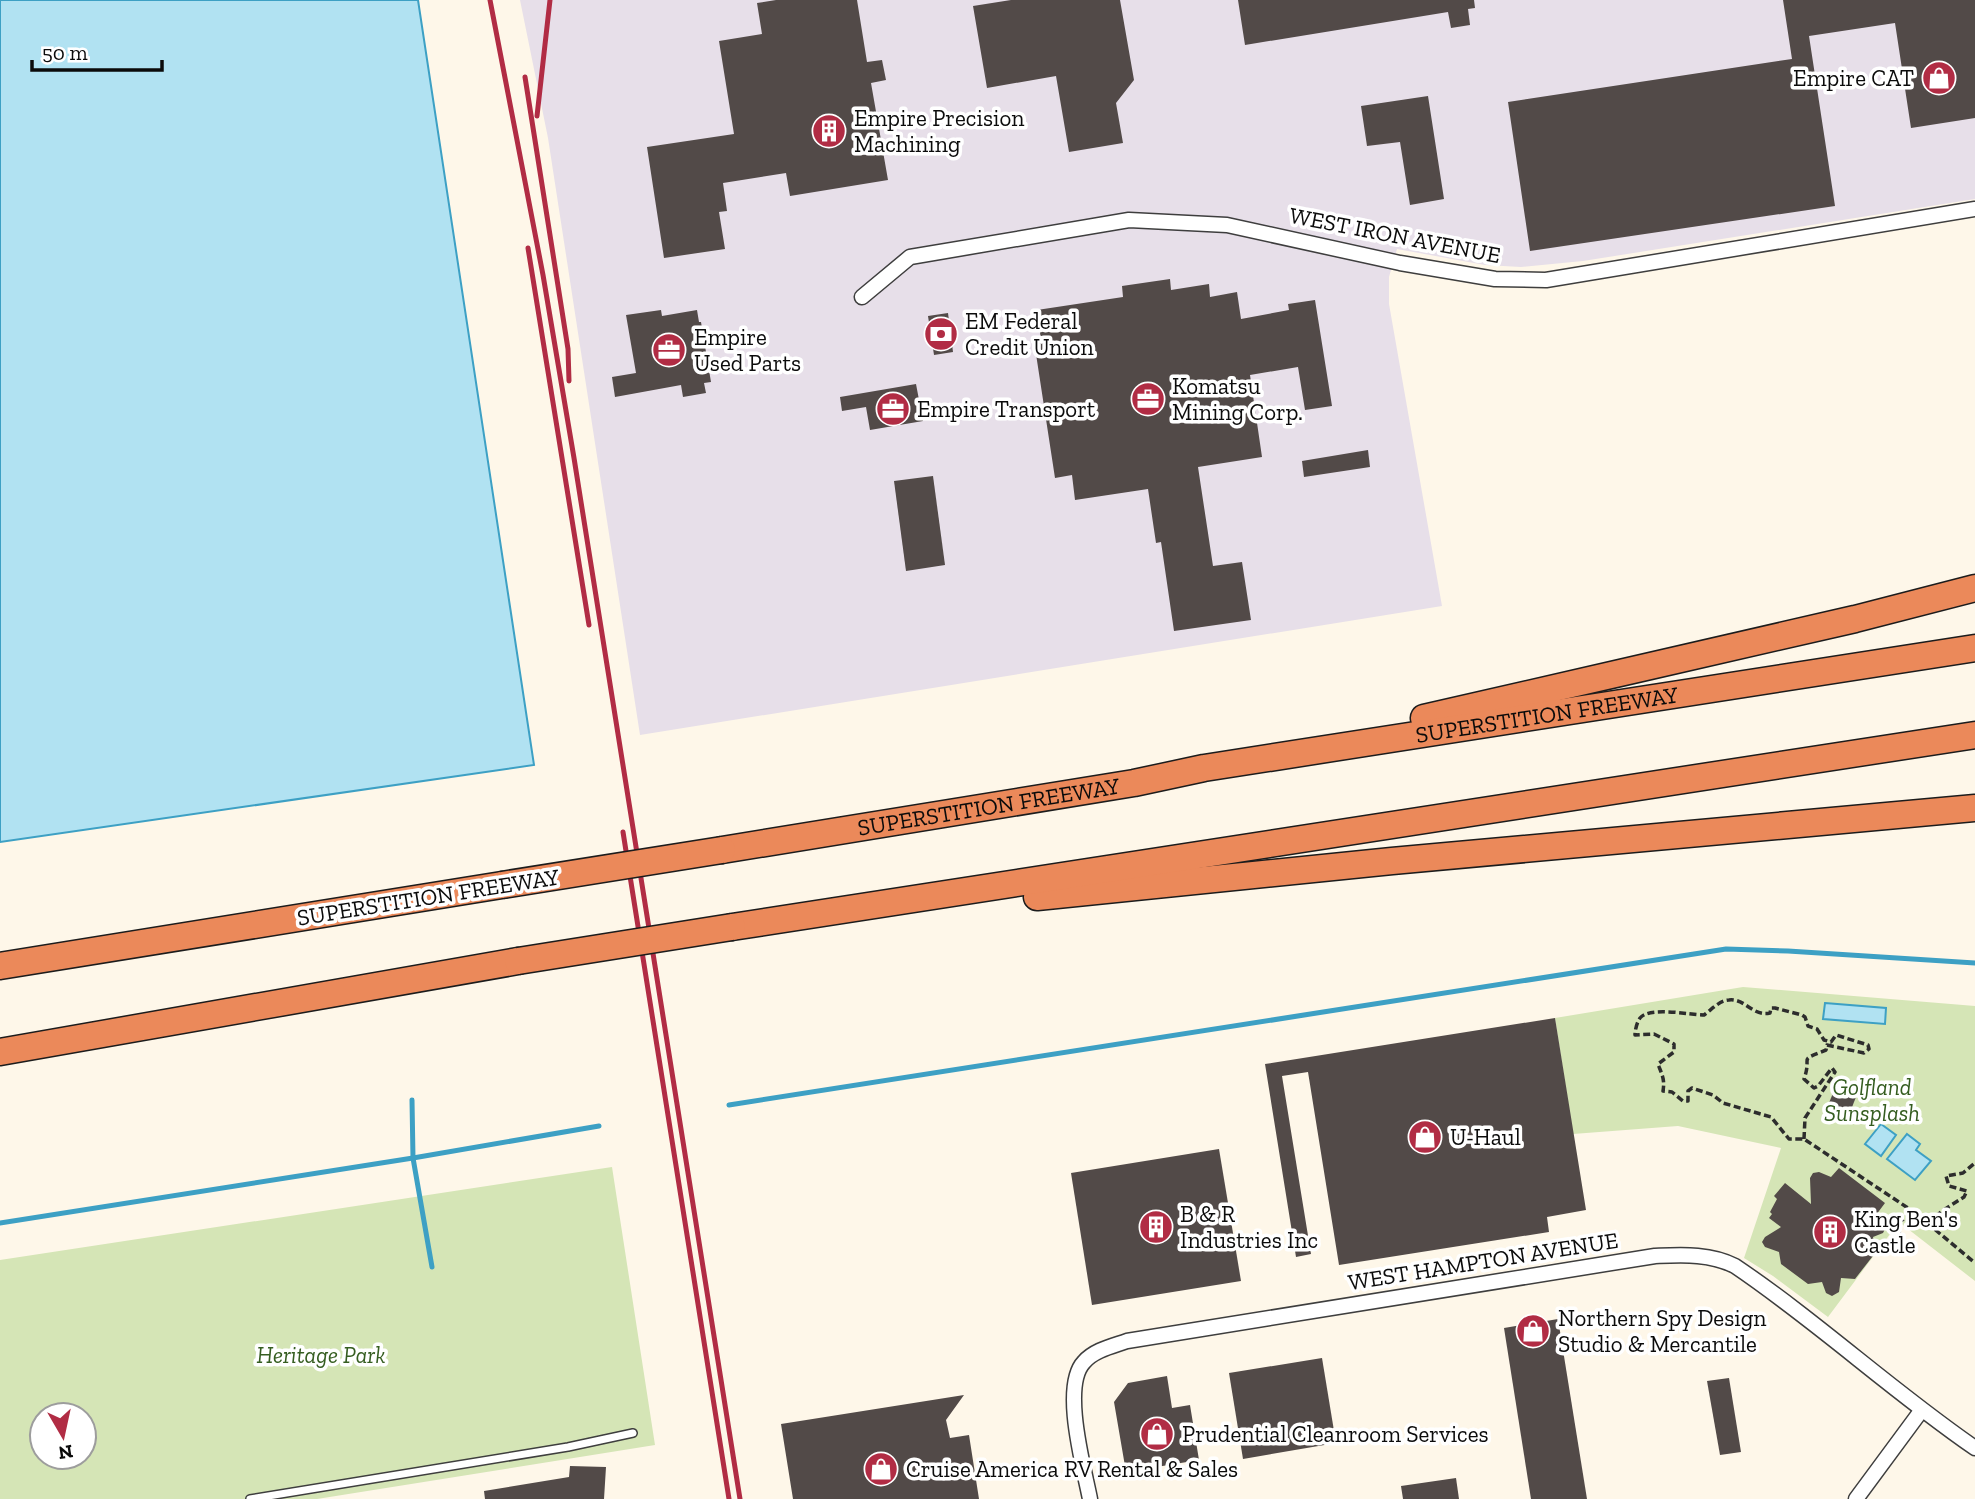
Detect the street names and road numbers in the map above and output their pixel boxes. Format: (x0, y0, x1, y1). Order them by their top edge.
street label: WEST IRON AVENUE (1287, 201, 1503, 269)
street label: SUPERSTITION FREEWAY (1414, 680, 1681, 749)
street label: SUPERSTITION FREEWAY (855, 771, 1122, 842)
street label: SUPERSTITION FREEWAY (295, 862, 562, 932)
street label: WEST HAMPTON AVENUE (1346, 1226, 1620, 1296)

